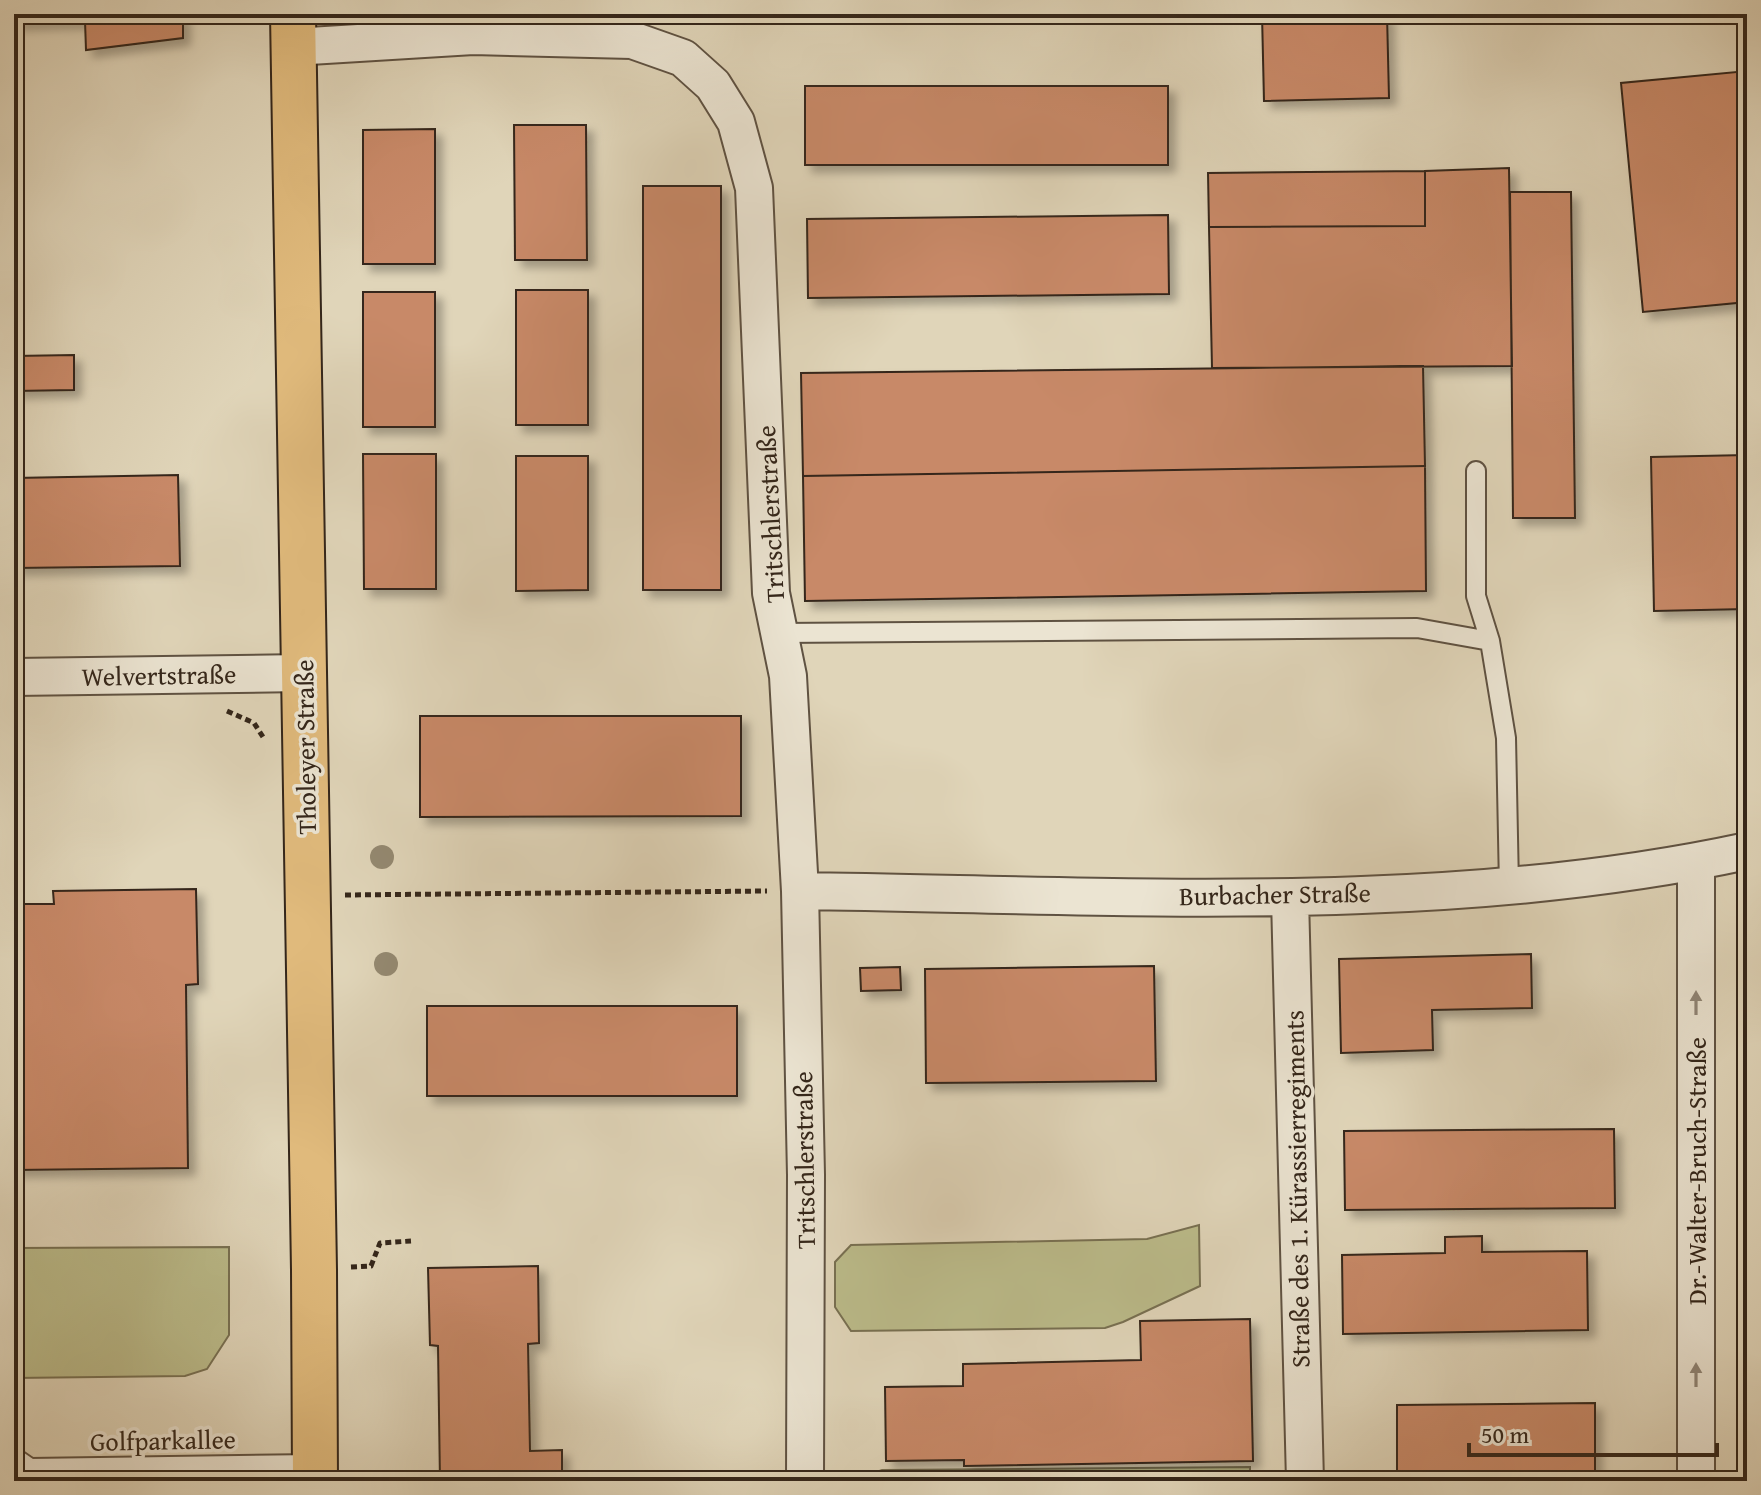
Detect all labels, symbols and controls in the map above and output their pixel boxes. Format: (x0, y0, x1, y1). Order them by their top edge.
street label: Tritschlerstraße (746, 424, 794, 604)
street label: Welvertstraße (81, 654, 237, 696)
street label: Tholeyer Straße (284, 659, 326, 835)
street label: Burbacher Straße (1179, 873, 1371, 915)
one-way arrow (1690, 990, 1702, 1015)
street label: Straße des 1. Kürassierregiments (1274, 1010, 1320, 1368)
street label: Dr.-Walter-Bruch-Straße (1677, 1037, 1716, 1305)
street label: Tritschlerstraße (783, 1071, 825, 1249)
one-way arrow (1690, 1362, 1702, 1387)
scale bar (1469, 1407, 1717, 1457)
text: 50 m (1481, 1417, 1529, 1452)
street label: Golfparkallee (90, 1419, 236, 1461)

